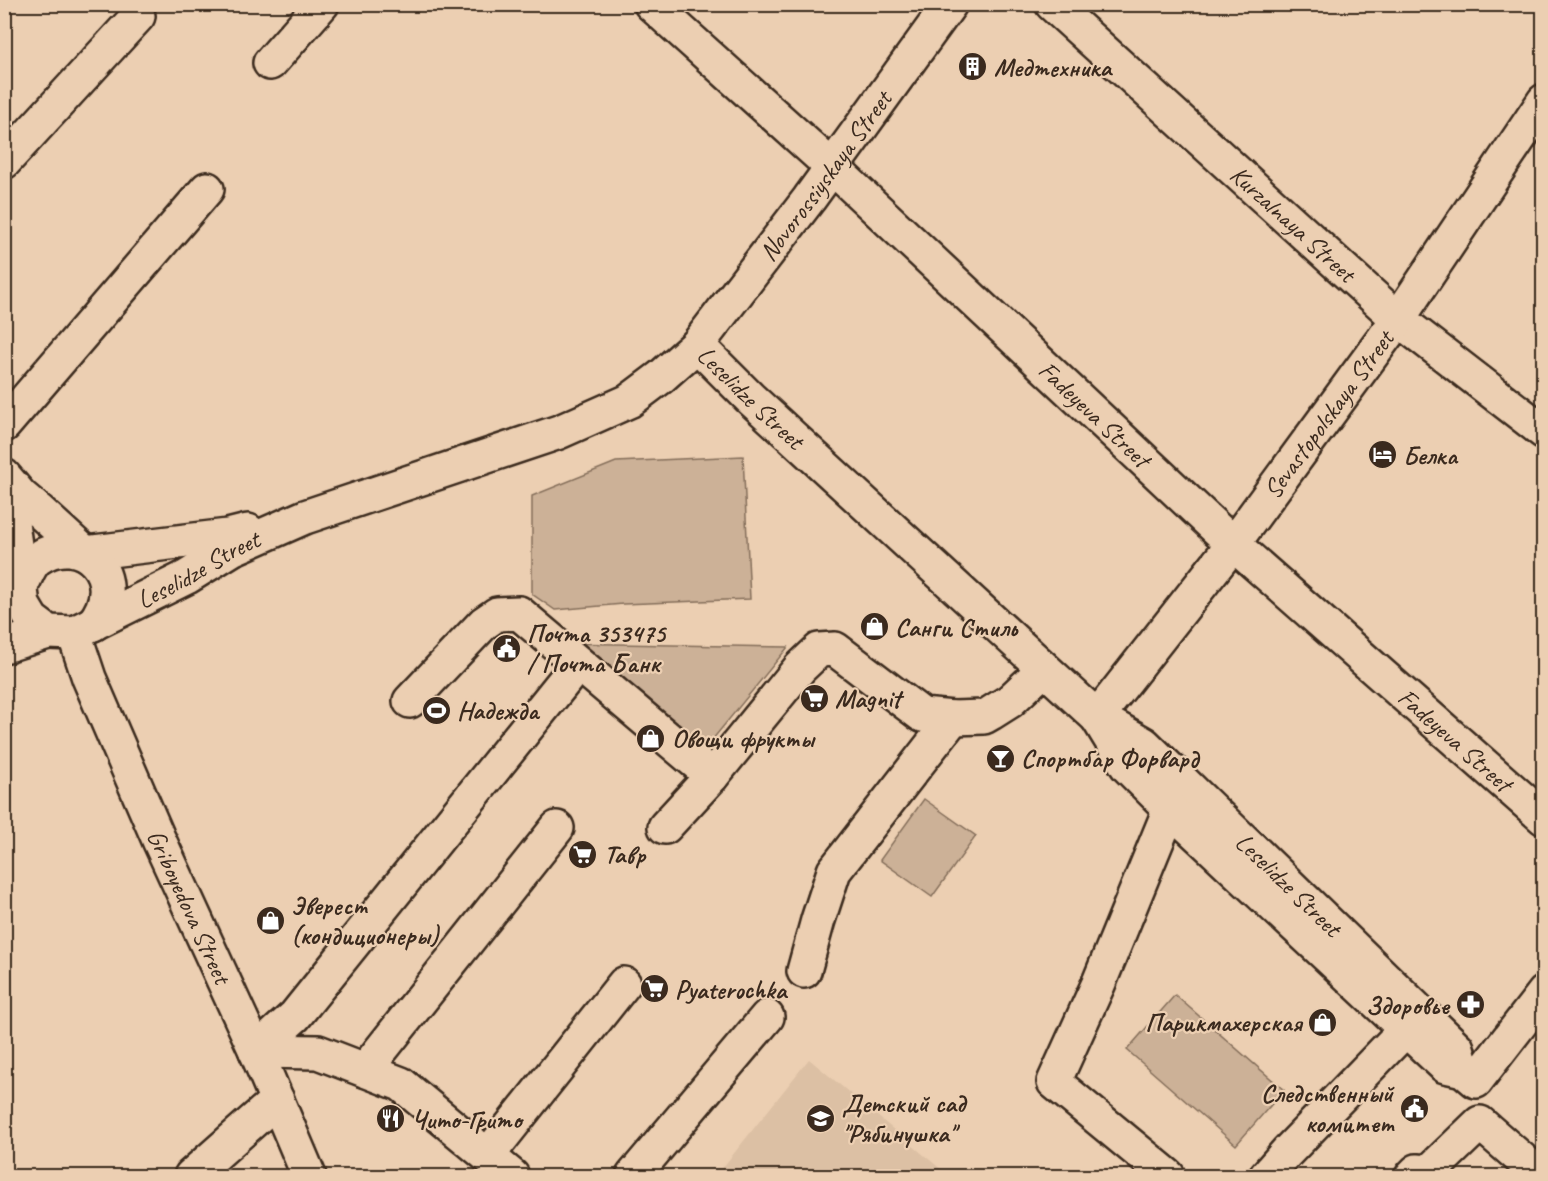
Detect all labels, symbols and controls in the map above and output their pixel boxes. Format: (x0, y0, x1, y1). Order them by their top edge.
building icon: Медтехника (957, 51, 989, 83)
place label: Медтехника (994, 51, 1114, 84)
street label: Novorossiyskaya Street (752, 82, 900, 268)
street label: Kurzalnaya Street (1223, 158, 1364, 291)
street label: Sevastopolskaya Street (1256, 322, 1403, 505)
street label: Leselidze Street (690, 339, 812, 458)
street label: Fadeyeva Street (1031, 354, 1160, 477)
hotel icon: Белка (1366, 439, 1398, 471)
place label: Белка (1403, 439, 1459, 472)
street label: Leselidze Street (131, 522, 267, 616)
shop icon: Санги Стиль (858, 611, 890, 643)
place label: Санги Стиль (895, 611, 1019, 644)
place label: Почта 353475 / Почта Банк (527, 617, 668, 680)
public building icon: Почта 353475 / Почта Банк (490, 632, 522, 664)
street label: Fadeyeva Street (1391, 681, 1521, 801)
supermarket icon: Magnit (798, 682, 830, 714)
place label: Magnit (835, 682, 905, 715)
sports icon: Надежда (420, 694, 452, 726)
place label: Надежда (457, 694, 541, 727)
shop icon: Овощи фрукты (635, 722, 667, 754)
place label: Овощи фрукты (672, 722, 817, 755)
bar icon: Спортбар Форвард (984, 742, 1016, 774)
place label: Спортбар Форвард (1021, 742, 1201, 775)
street label: Griboyedova Street (140, 825, 240, 991)
street label: Leselidze Street (1228, 826, 1350, 945)
supermarket icon: Тавр (567, 838, 599, 870)
place label: Тавр (604, 838, 648, 871)
place label: Эверест (кондиционеры) (291, 889, 441, 952)
shop icon: Эверест (кондиционеры) (254, 904, 286, 936)
supermarket icon: Pyaterochka (638, 973, 670, 1005)
place label: Pyaterochka (675, 973, 789, 1006)
place label: Здоровье (1366, 989, 1451, 1022)
pharmacy icon: Здоровье (1454, 989, 1486, 1021)
place label: Парикмахерская (1145, 1006, 1304, 1039)
shop icon: Парикмахерская (1307, 1006, 1339, 1038)
place label: Следственный комитет (1261, 1077, 1395, 1140)
place label: Детский сад "Рябинушка" (842, 1087, 968, 1150)
public building icon: Следственный комитет (1398, 1092, 1430, 1124)
school or university icon: Детский сад "Рябинушка" (805, 1102, 837, 1134)
restaurant icon: Чито-Грито (374, 1103, 406, 1135)
place label: Чито-Грито (411, 1103, 524, 1136)

